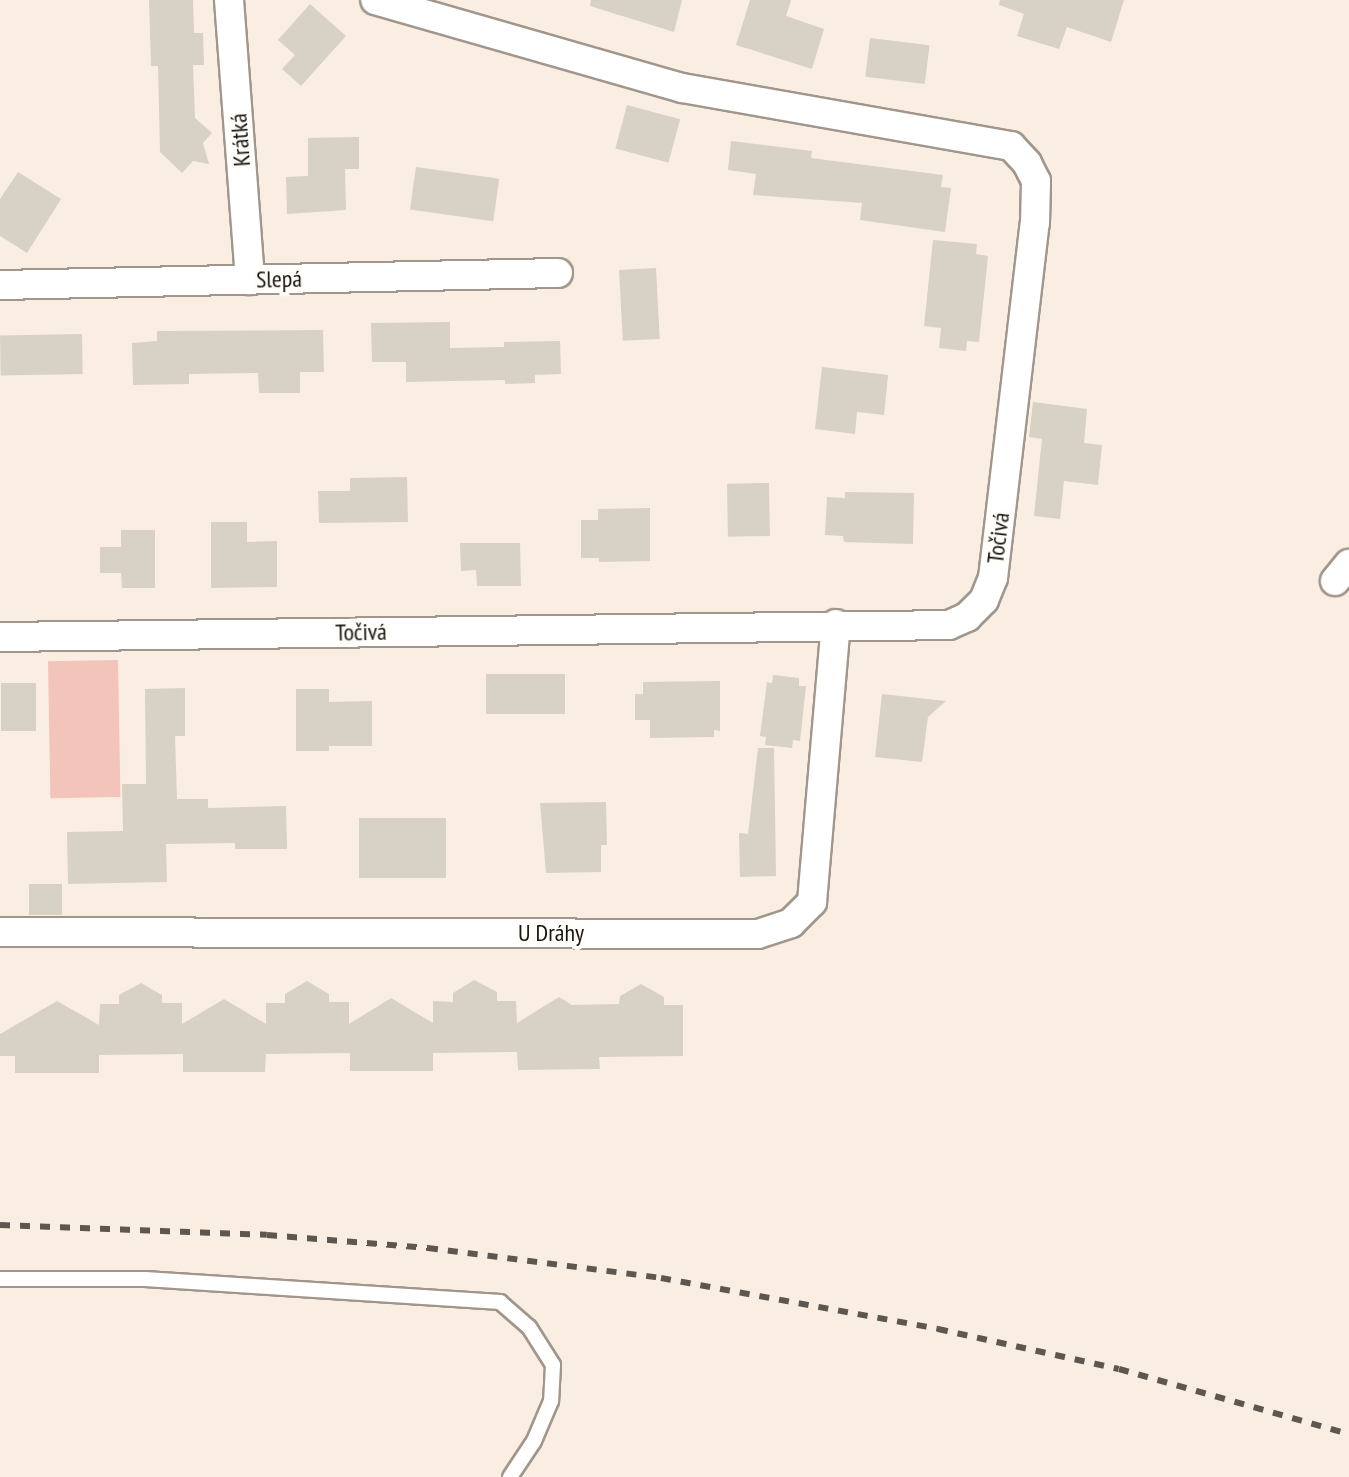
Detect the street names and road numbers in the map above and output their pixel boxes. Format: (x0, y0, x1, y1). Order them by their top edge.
street label: Krátká (224, 113, 256, 167)
street label: Slepá (256, 264, 302, 294)
street label: Točivá (981, 511, 1015, 565)
street label: Točivá (335, 617, 387, 647)
street label: U Dráhy (518, 919, 584, 947)

